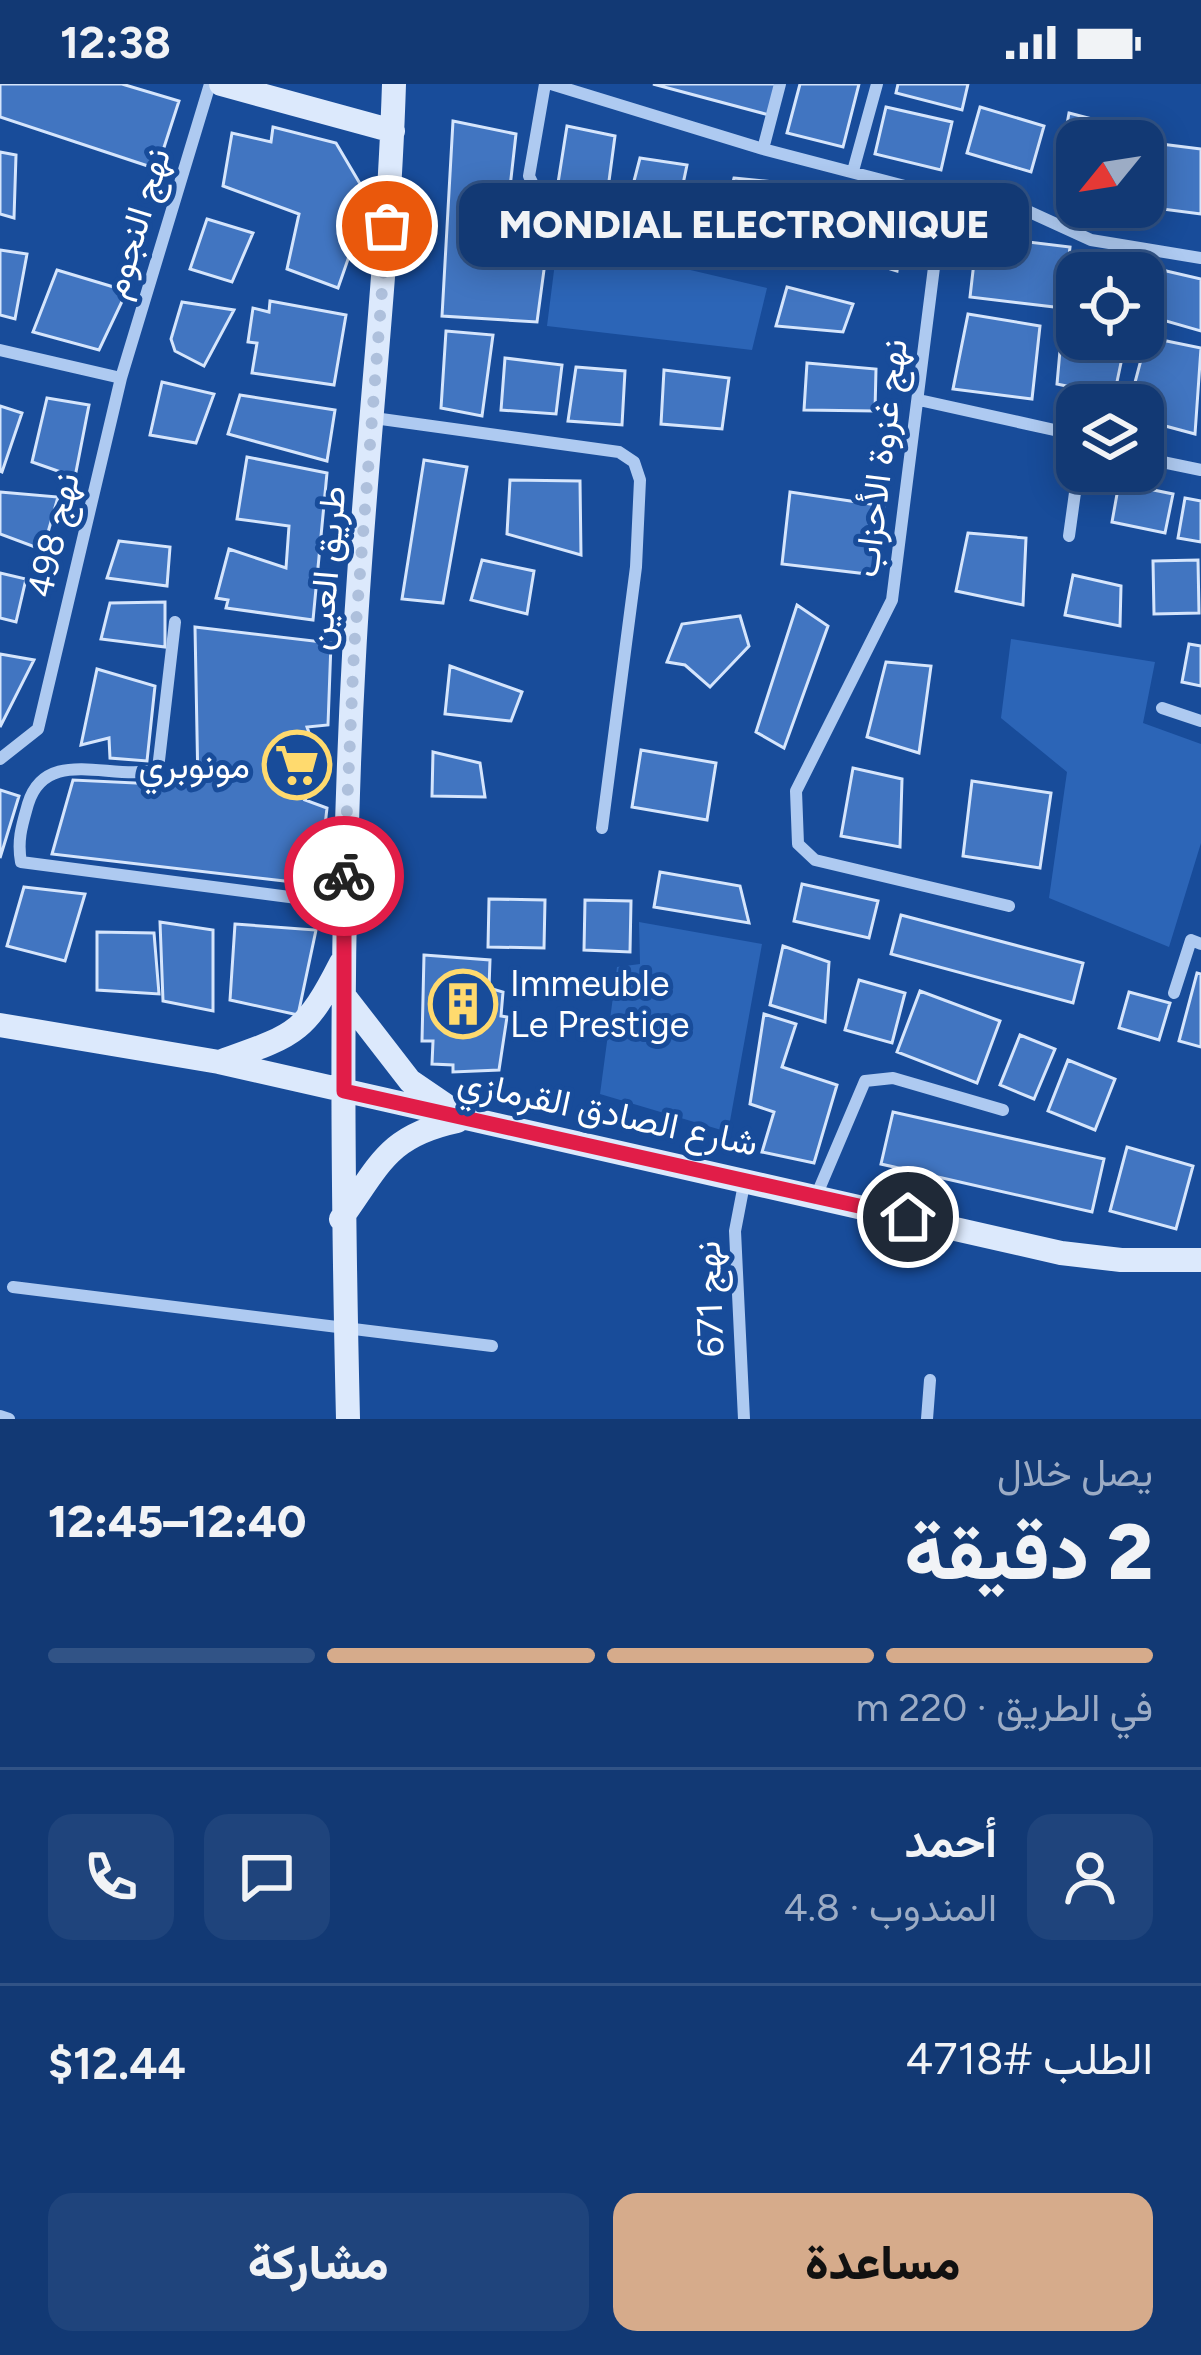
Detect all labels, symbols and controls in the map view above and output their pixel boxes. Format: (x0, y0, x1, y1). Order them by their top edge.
text: 12:38 (60, 15, 171, 69)
north arrow (1056, 120, 1164, 228)
map controls (1056, 120, 1164, 492)
street label: نهج النجوم (93, 143, 183, 304)
pin (336, 175, 438, 277)
callout: MONDIAL ELECTRONIQUE (459, 184, 1029, 268)
icon: bag (354, 193, 420, 259)
text: MONDIAL ELECTRONIQUE (499, 201, 989, 248)
button: locate (1056, 252, 1164, 360)
street label: نهج غزوة الأحزاب (844, 336, 920, 580)
button: layers (1056, 384, 1164, 492)
street label: نهج 498 (18, 468, 92, 602)
street label: طريق العين (297, 484, 356, 652)
supermarket icon: مونوبري (262, 730, 332, 800)
place label: مونوبري (139, 744, 250, 795)
courier (284, 816, 404, 936)
icon: bike (311, 843, 377, 909)
place label: Immeuble Le Prestige (510, 962, 689, 1046)
building icon: Immeuble Le Prestige (428, 969, 498, 1039)
street label: شارع الصادق القرمازي (452, 1059, 762, 1173)
pin (857, 1166, 959, 1268)
icon: home (875, 1184, 941, 1250)
street label: نهج 671 (685, 1240, 737, 1358)
text: يصل خلال (997, 1449, 1153, 1496)
text: 12:40–12:45 (48, 1494, 306, 1548)
text: 2 دقيقة (904, 1505, 1153, 1599)
text: في الطريق · 220 m (856, 1684, 1153, 1731)
button: phone (48, 1814, 174, 1940)
button: chat (204, 1814, 330, 1940)
text: أحمد (905, 1814, 997, 1868)
button: person (1027, 1814, 1153, 1940)
text: المندوب · 4.8 (784, 1884, 997, 1931)
text: الطلب #4718 (905, 2031, 1153, 2085)
text: $12.44 (48, 2036, 186, 2090)
button: مشاركة (48, 2193, 589, 2331)
button: مساعدة (613, 2193, 1153, 2331)

